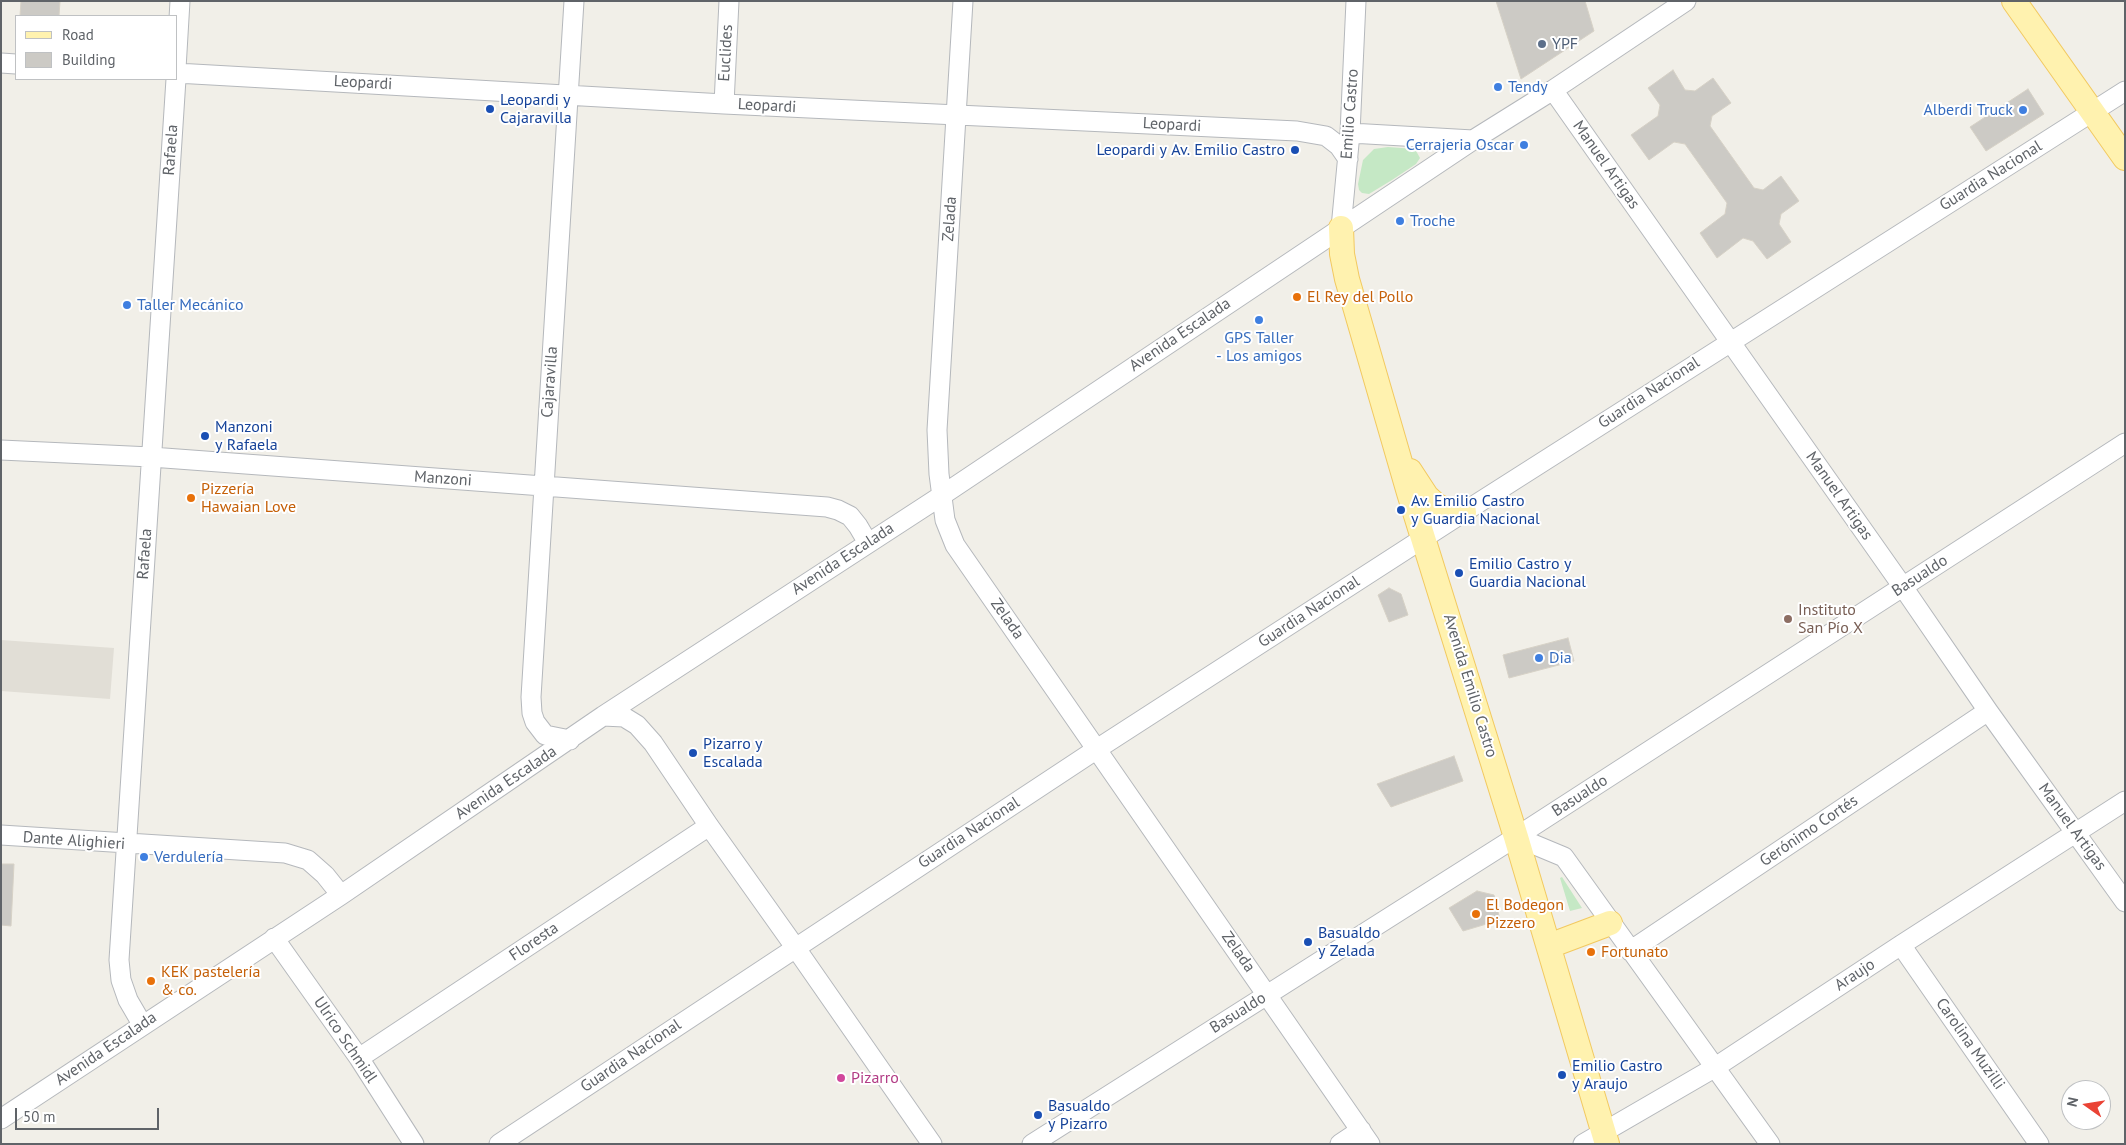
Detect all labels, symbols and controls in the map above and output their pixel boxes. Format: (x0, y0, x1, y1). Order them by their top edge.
legend (15, 15, 178, 80)
street label: Euclides (715, 24, 737, 82)
text: Road (62, 25, 94, 44)
place label: YPF (1552, 34, 1578, 54)
marker: YPF (1536, 38, 1548, 50)
text: Building (62, 50, 116, 69)
street label: Emilio Castro (1337, 68, 1363, 160)
street label: Leopardi (333, 72, 393, 94)
place label: Tendy (1508, 77, 1548, 97)
marker: Tendy (1492, 81, 1504, 93)
place label: Leopardi y Cajaravilla (500, 90, 572, 128)
street label: Leopardi (737, 95, 797, 117)
place label: Alberdi Truck (1923, 100, 2013, 120)
marker: Leopardi y Cajaravilla (484, 103, 496, 115)
marker: Alberdi Truck (2017, 104, 2029, 116)
street label: Leopardi (1142, 114, 1202, 136)
street label: Manuel Artigas (1569, 117, 1643, 213)
street label: Rafaela (160, 124, 182, 176)
place label: Cerrajeria Oscar (1406, 135, 1514, 155)
street label: Guardia Nacional (1936, 137, 2046, 215)
marker: Cerrajeria Oscar (1518, 139, 1530, 151)
place label: Leopardi y Av. Emilio Castro (1097, 140, 1285, 160)
marker: Leopardi y Av. Emilio Castro (1289, 144, 1301, 156)
street label: Zelada (939, 196, 961, 242)
place label: Troche (1410, 211, 1455, 231)
marker: Troche (1394, 215, 1406, 227)
place label: El Rey del Pollo (1307, 287, 1413, 307)
marker: El Rey del Pollo (1291, 291, 1303, 303)
street label: Avenida Escalada (1126, 294, 1234, 376)
place label: Taller Mecánico (137, 295, 244, 315)
marker: Taller Mecánico (121, 299, 133, 311)
marker: GPS Taller - Los amigos (1253, 314, 1265, 326)
place label: GPS Taller - Los amigos (1216, 328, 1302, 366)
street label: Cajaravilla (538, 346, 562, 418)
street label: Guardia Nacional (1595, 353, 1703, 433)
place label: Manzoni y Rafaela (215, 417, 278, 455)
marker: Manzoni y Rafaela (199, 430, 211, 442)
street label: Manuel Artigas (1802, 448, 1876, 544)
street label: Manzoni (413, 467, 473, 491)
place label: Pizzería Hawaian Love (201, 479, 296, 517)
place label: Av. Emilio Castro y Guardia Nacional (1411, 491, 1540, 529)
marker: Pizzería Hawaian Love (185, 492, 197, 504)
marker: Av. Emilio Castro y Guardia Nacional (1395, 504, 1407, 516)
street label: Avenida Escalada (788, 519, 898, 599)
street label: Rafaela (134, 528, 156, 580)
street label: Basualdo (1889, 551, 1951, 601)
place label: Emilio Castro y Guardia Nacional (1469, 554, 1586, 592)
marker: Emilio Castro y Guardia Nacional (1453, 567, 1465, 579)
street label: Guardia Nacional (1255, 572, 1363, 652)
street label: Zelada (986, 595, 1028, 643)
place label: Instituto San Pío X (1798, 600, 1863, 638)
street label: Avenida Emilio Castro (1439, 612, 1501, 760)
marker: Instituto San Pío X (1782, 613, 1794, 625)
place label: Dia (1549, 648, 1572, 668)
marker: Dia (1533, 652, 1545, 664)
place label: Pizarro y Escalada (703, 734, 763, 772)
street label: Avenida Escalada (452, 742, 560, 824)
marker: Pizarro y Escalada (687, 747, 699, 759)
street label: Basualdo (1549, 771, 1611, 821)
street label: Manuel Artigas (2034, 780, 2110, 874)
street label: Gerónimo Cortés (1756, 791, 1862, 871)
street label: Guardia Nacional (915, 793, 1023, 873)
street label: Dante Alighieri (22, 828, 126, 854)
place label: Verdulería (154, 847, 223, 867)
marker: Verdulería (138, 851, 150, 863)
place label: El Bodegon Pizzero (1486, 895, 1564, 933)
marker: El Bodegon Pizzero (1470, 908, 1482, 920)
street label: Floresta (506, 919, 562, 965)
place label: Basualdo y Zelada (1318, 923, 1380, 961)
street label: Zelada (1217, 928, 1259, 976)
marker: Basualdo y Zelada (1302, 936, 1314, 948)
place label: Fortunato (1601, 942, 1668, 962)
marker: Fortunato (1585, 946, 1597, 958)
street label: Araujo (1831, 955, 1879, 995)
place label: KEK pastelería & co. (161, 962, 261, 1000)
marker: KEK pastelería & co. (145, 975, 157, 987)
street label: Basualdo (1206, 988, 1270, 1038)
street label: Ulrico Schmidl (309, 993, 381, 1087)
street label: Carolina Muzilli (1931, 995, 2009, 1093)
street label: Avenida Escalada (52, 1008, 160, 1090)
street label: Guardia Nacional (577, 1015, 685, 1097)
place label: Emilio Castro y Araujo (1572, 1056, 1663, 1094)
place label: Pizarro (851, 1068, 899, 1088)
marker: Emilio Castro y Araujo (1556, 1069, 1568, 1081)
marker: Pizarro (835, 1072, 847, 1084)
north arrow (2061, 1080, 2111, 1130)
text: N (2063, 1095, 2082, 1108)
place label: Basualdo y Pizarro (1048, 1096, 1110, 1134)
scale bar (18, 1098, 161, 1130)
text: 50 m (23, 1107, 56, 1126)
marker: Basualdo y Pizarro (1032, 1109, 1044, 1121)

